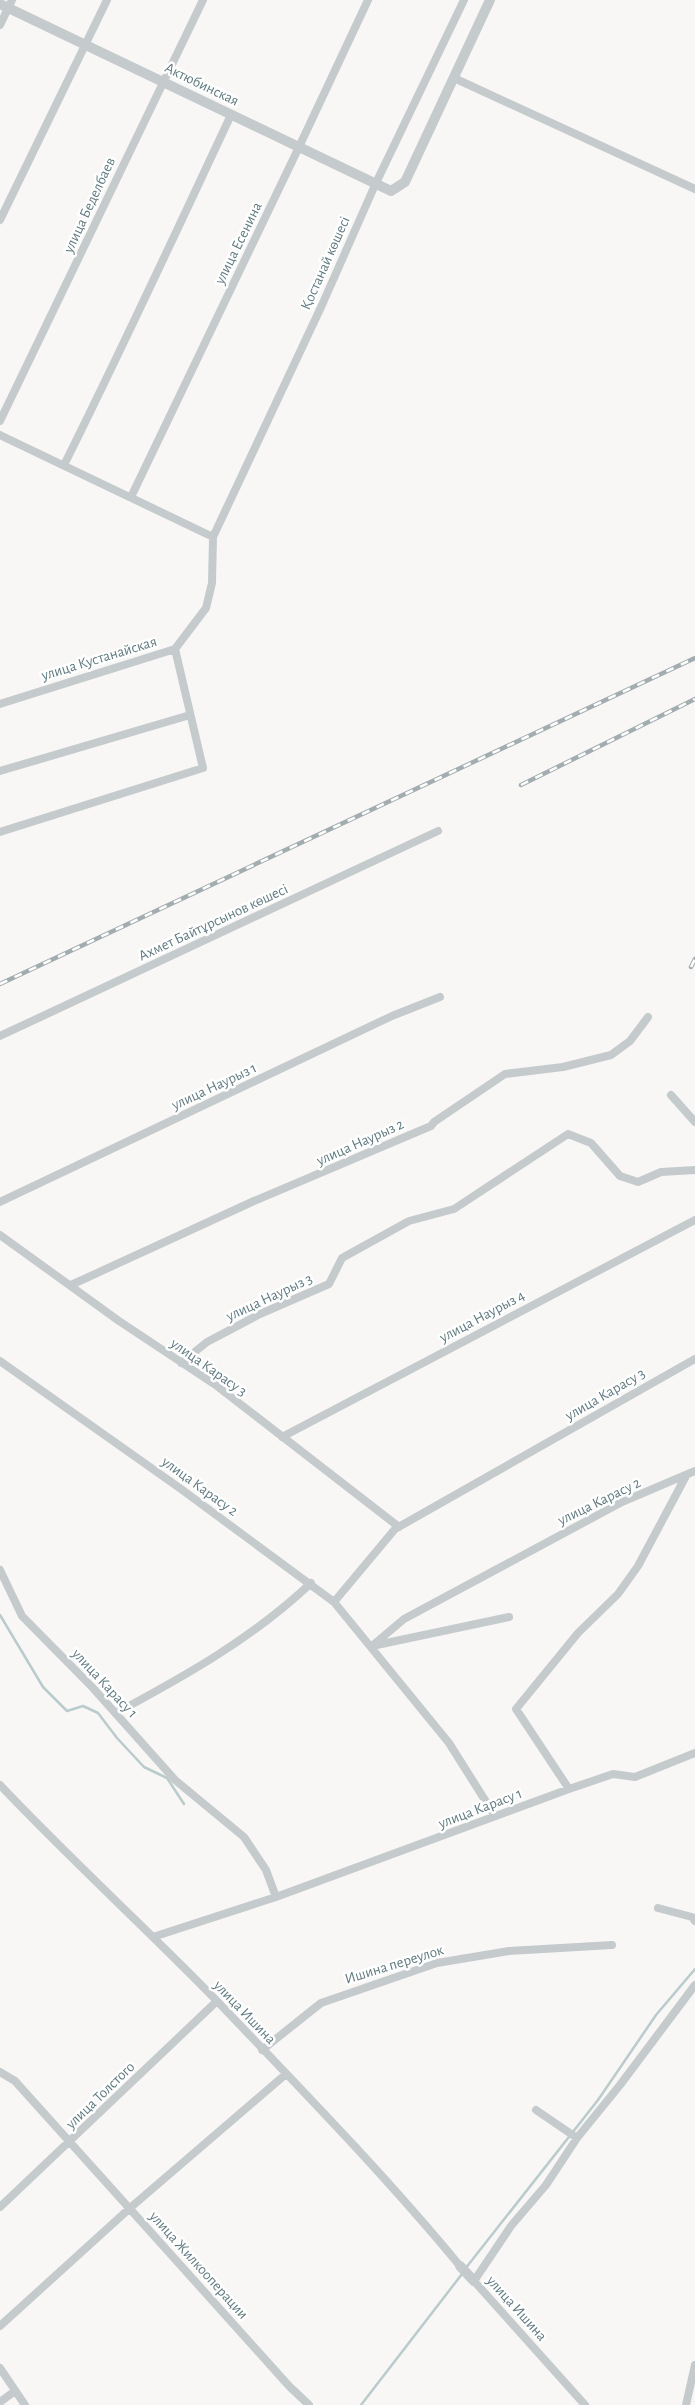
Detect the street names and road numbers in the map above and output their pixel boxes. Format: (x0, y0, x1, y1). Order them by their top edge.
street label: Актюбинская (162, 60, 241, 109)
street label: улица Беделбаев (60, 155, 118, 256)
street label: улица Есенина (212, 200, 265, 287)
street label: Қостанай көшесі (298, 214, 353, 312)
street label: улица Кустанайская (39, 634, 159, 683)
street label: Ахмет Байтұрсынов көшесі (136, 881, 290, 964)
street label: улица Наурыз 1 (168, 1060, 259, 1113)
street label: улица Наурыз 2 (313, 1117, 406, 1169)
street label: улица Наурыз 3 (223, 1271, 315, 1324)
street label: улица Наурыз 4 (436, 1288, 527, 1346)
street label: улица Карасу 3 (167, 1335, 250, 1399)
street label: улица Карасу 3 (562, 1366, 648, 1424)
street label: улица Карасу 2 (158, 1453, 241, 1519)
street label: улица Карасу 2 (555, 1475, 643, 1528)
street label: улица Карасу 1 (68, 1645, 140, 1721)
street label: улица Карасу 1 (435, 1786, 524, 1832)
street label: Ишина переулок (343, 1942, 445, 1987)
street label: улица Ишина (210, 1977, 279, 2047)
street label: улица Толстого (62, 2059, 138, 2132)
street label: улица Жилкооперации (146, 2208, 251, 2322)
street label: улица Ишина (483, 2272, 550, 2344)

